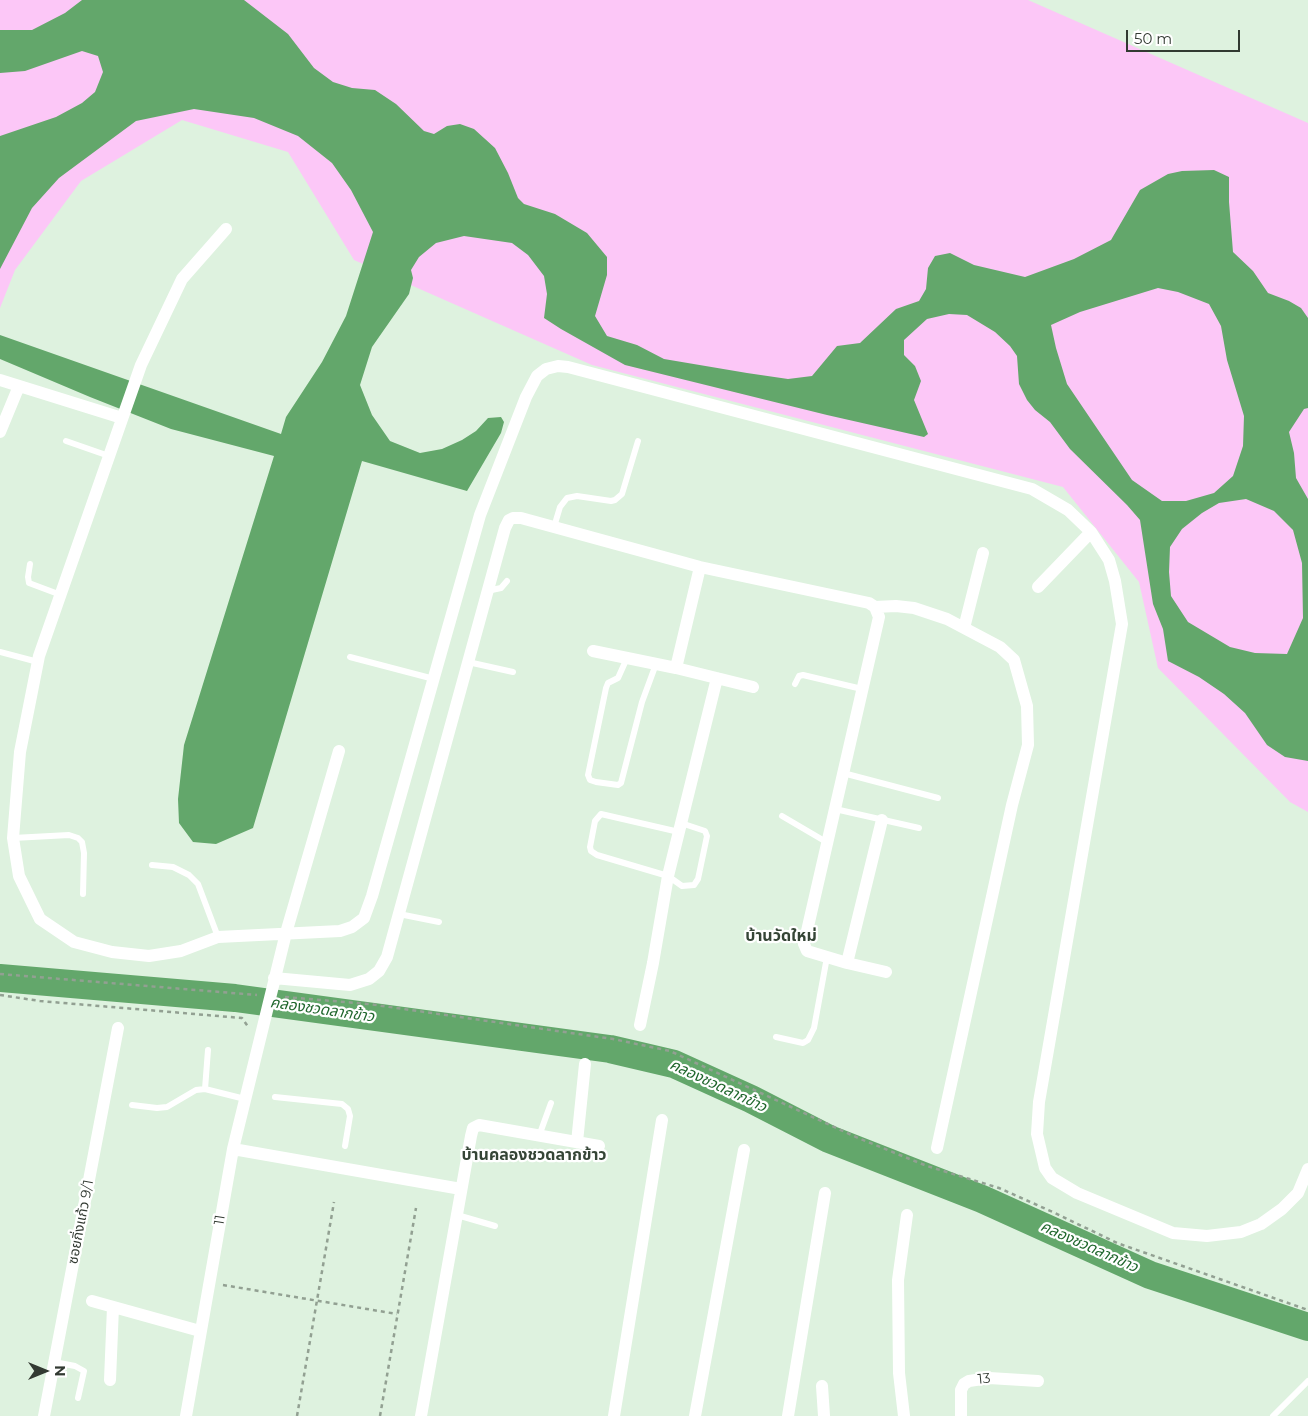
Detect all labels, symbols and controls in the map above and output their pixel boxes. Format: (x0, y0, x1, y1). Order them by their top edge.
scale bar (1128, 20, 1242, 52)
text: 50 m (1134, 29, 1172, 48)
district label: บ้านวัดใหม่ (745, 926, 817, 946)
water label: คลองชวดลากข้าว (269, 994, 375, 1026)
water label: คลองชวดลากข้าว (667, 1056, 769, 1116)
district label: บ้านคลองชวดลากข้าว (461, 1145, 607, 1165)
street label: ซอยกิ่งแก้ว 9/1 (65, 1178, 97, 1266)
street label: 11 (211, 1214, 229, 1226)
water label: คลองชวดลากข้าว (1038, 1217, 1140, 1277)
north arrow (20, 1346, 70, 1396)
text: N (51, 1365, 69, 1377)
street label: 13 (977, 1370, 991, 1388)

